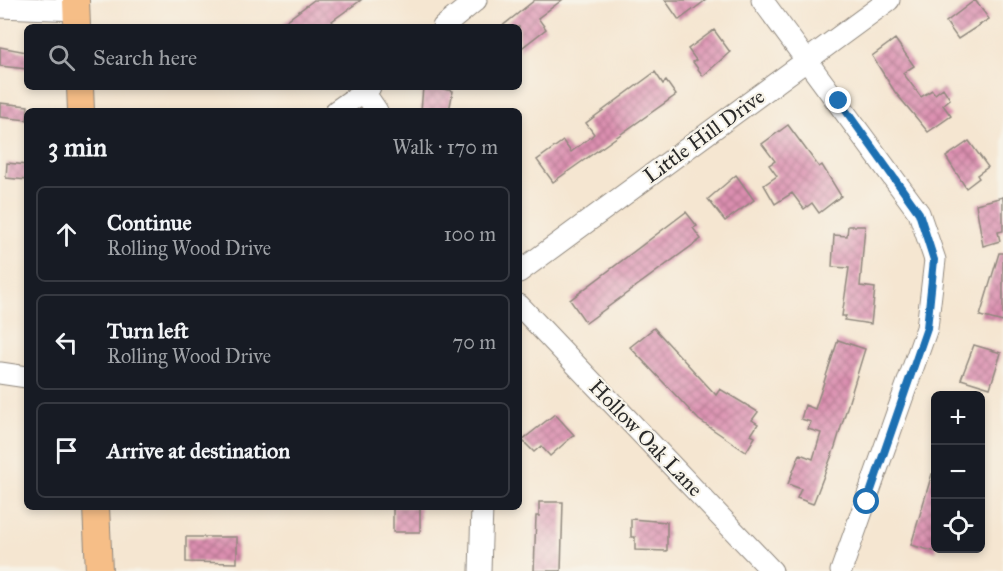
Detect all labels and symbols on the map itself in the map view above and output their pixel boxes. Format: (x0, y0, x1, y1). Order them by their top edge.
street label: Little Hill Drive (638, 83, 770, 189)
route end (825, 87, 851, 113)
street label: Hollow Oak Lane (584, 374, 708, 502)
route start (853, 488, 879, 514)

